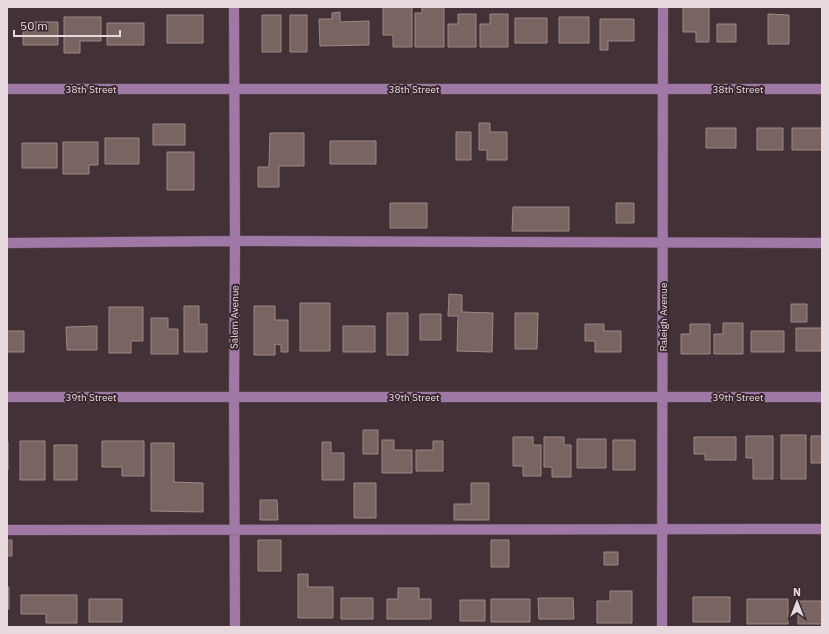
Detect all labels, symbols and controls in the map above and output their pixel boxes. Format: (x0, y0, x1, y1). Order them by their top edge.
scale bar (14, 12, 120, 38)
text: 50 m (20, 18, 48, 33)
street label: 38th Street (66, 83, 117, 96)
street label: 38th Street (389, 83, 440, 96)
street label: 38th Street (713, 83, 764, 96)
street label: Raleigh Avenue (657, 282, 670, 352)
street label: Salem Avenue (227, 284, 242, 349)
street label: 39th Street (66, 391, 117, 404)
street label: 39th Street (389, 391, 440, 404)
street label: 39th Street (713, 391, 764, 404)
north arrow (777, 582, 817, 622)
text: N (793, 585, 801, 599)

